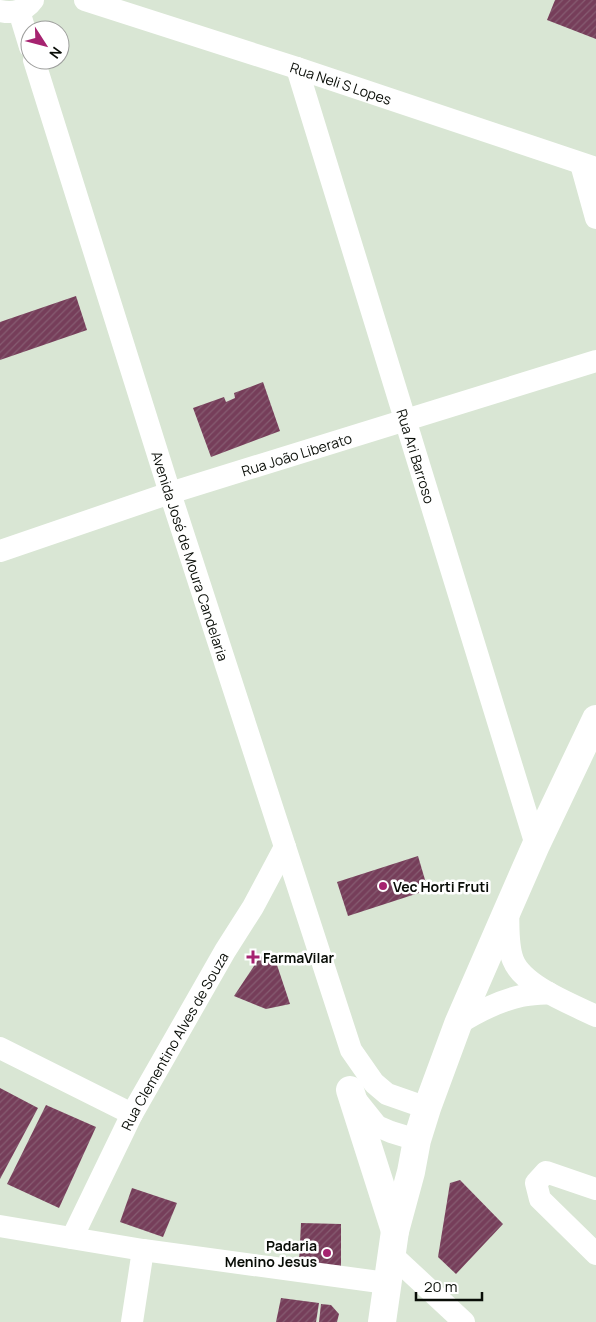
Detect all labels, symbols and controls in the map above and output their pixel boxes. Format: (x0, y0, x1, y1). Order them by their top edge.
north arrow (20, 20, 70, 70)
text: N (45, 43, 67, 63)
street label: Rua Neli S Lopes (288, 57, 394, 108)
street label: Rua Ari Barroso (393, 406, 440, 506)
street label: Rua João Liberato (239, 428, 354, 480)
street label: Avenida José de Moura Candelaria (148, 449, 233, 663)
place label: Vec Horti Fruti (393, 877, 489, 896)
marker: Vec Horti Fruti (377, 880, 389, 892)
street label: Rua Clementino Alves de Souza (116, 948, 232, 1133)
place label: FarmaVilar (263, 948, 335, 967)
marker: FarmaVilar (247, 951, 259, 963)
place label: Padaria Menino Jesus (225, 1236, 317, 1271)
marker: Padaria Menino Jesus (321, 1247, 333, 1259)
scale bar (416, 1270, 482, 1302)
text: 20 m (424, 1276, 457, 1297)

